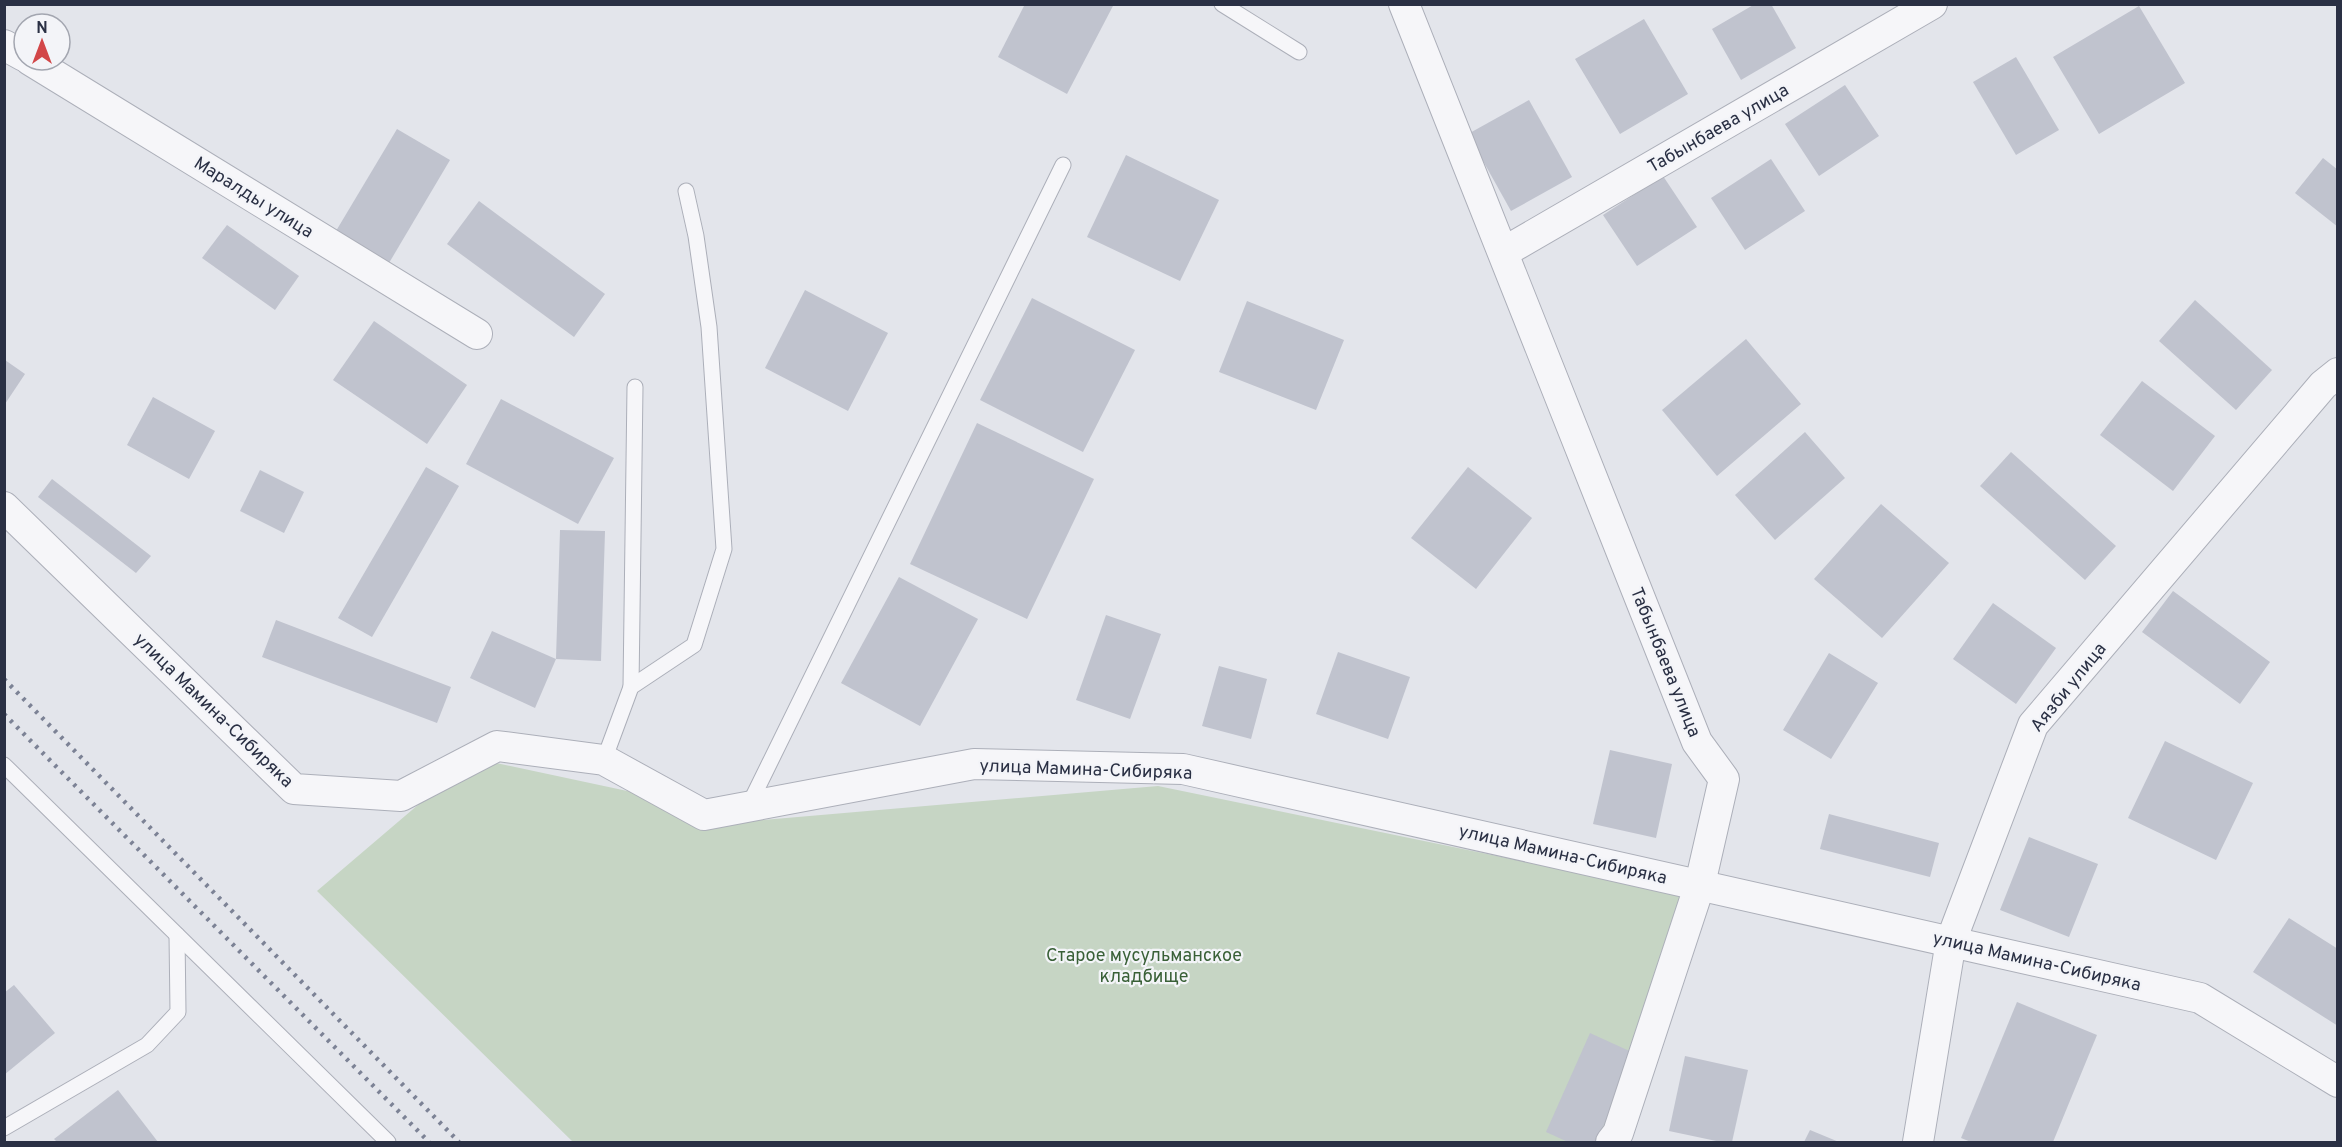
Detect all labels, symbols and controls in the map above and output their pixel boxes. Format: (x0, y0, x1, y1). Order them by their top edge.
north arrow (12, 12, 72, 72)
text: N (36, 19, 48, 39)
street label: Табынбаева улица (1644, 79, 1794, 179)
street label: Маралды улица (189, 152, 317, 244)
street label: Табынбаева улица (1624, 584, 1705, 741)
street label: улица Мамина-Сибиряка (128, 629, 298, 793)
street label: Аязби улица (2026, 639, 2112, 737)
street label: улица Мамина-Сибиряка (979, 755, 1193, 786)
street label: улица Мамина-Сибиряка (1456, 820, 1669, 891)
street label: улица Мамина-Сибиряка (1930, 927, 2143, 998)
park label: Старое мусульманское кладбище (1046, 945, 1242, 989)

